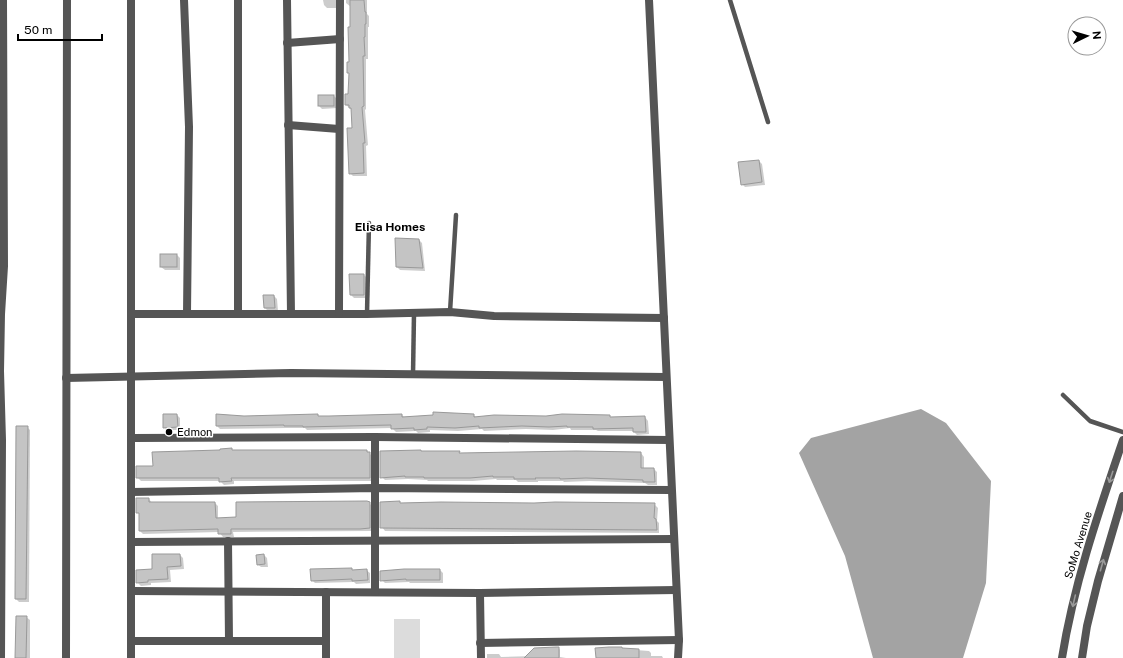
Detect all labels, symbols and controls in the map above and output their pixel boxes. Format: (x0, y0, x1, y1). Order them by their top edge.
scale bar (18, 16, 102, 42)
north arrow (1067, 16, 1107, 56)
text: 50 m (24, 23, 52, 37)
text: N (1091, 30, 1103, 40)
district label: Elisa Homes (355, 220, 425, 234)
place label: Edmon (177, 426, 212, 438)
marker: Edmon (164, 427, 174, 437)
one-way arrow (1107, 470, 1114, 483)
street label: SoMo Avenue (1062, 510, 1094, 580)
one-way arrow (1099, 559, 1106, 572)
one-way arrow (1069, 594, 1077, 607)

